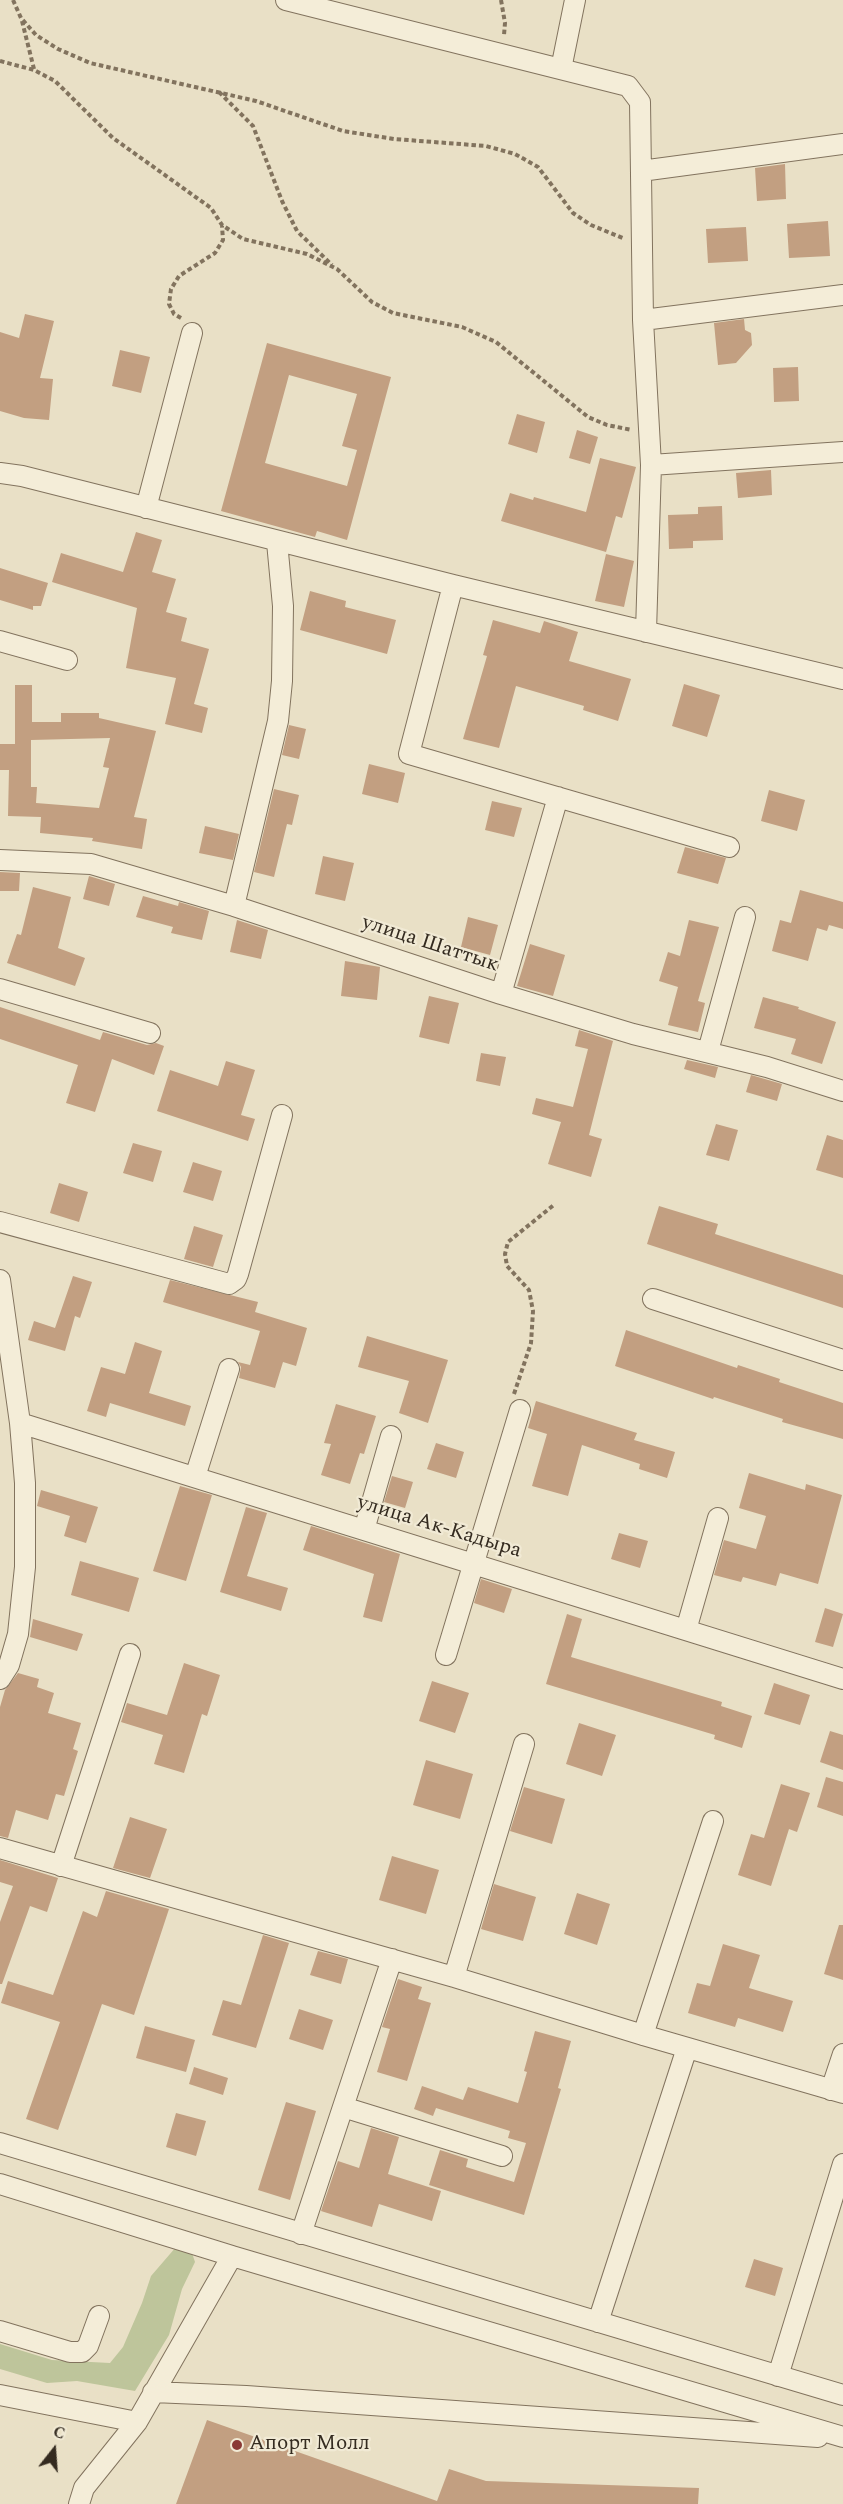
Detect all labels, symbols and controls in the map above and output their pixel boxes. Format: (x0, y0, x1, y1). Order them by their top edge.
street label: улица Шаттык (358, 911, 502, 979)
street label: улица Ак-Кадыра (354, 1491, 524, 1565)
north arrow (24, 2420, 84, 2480)
text: С (50, 2420, 68, 2446)
place label: Апорт Молл (249, 2432, 370, 2458)
marker: Апорт Молл (230, 2438, 244, 2452)

